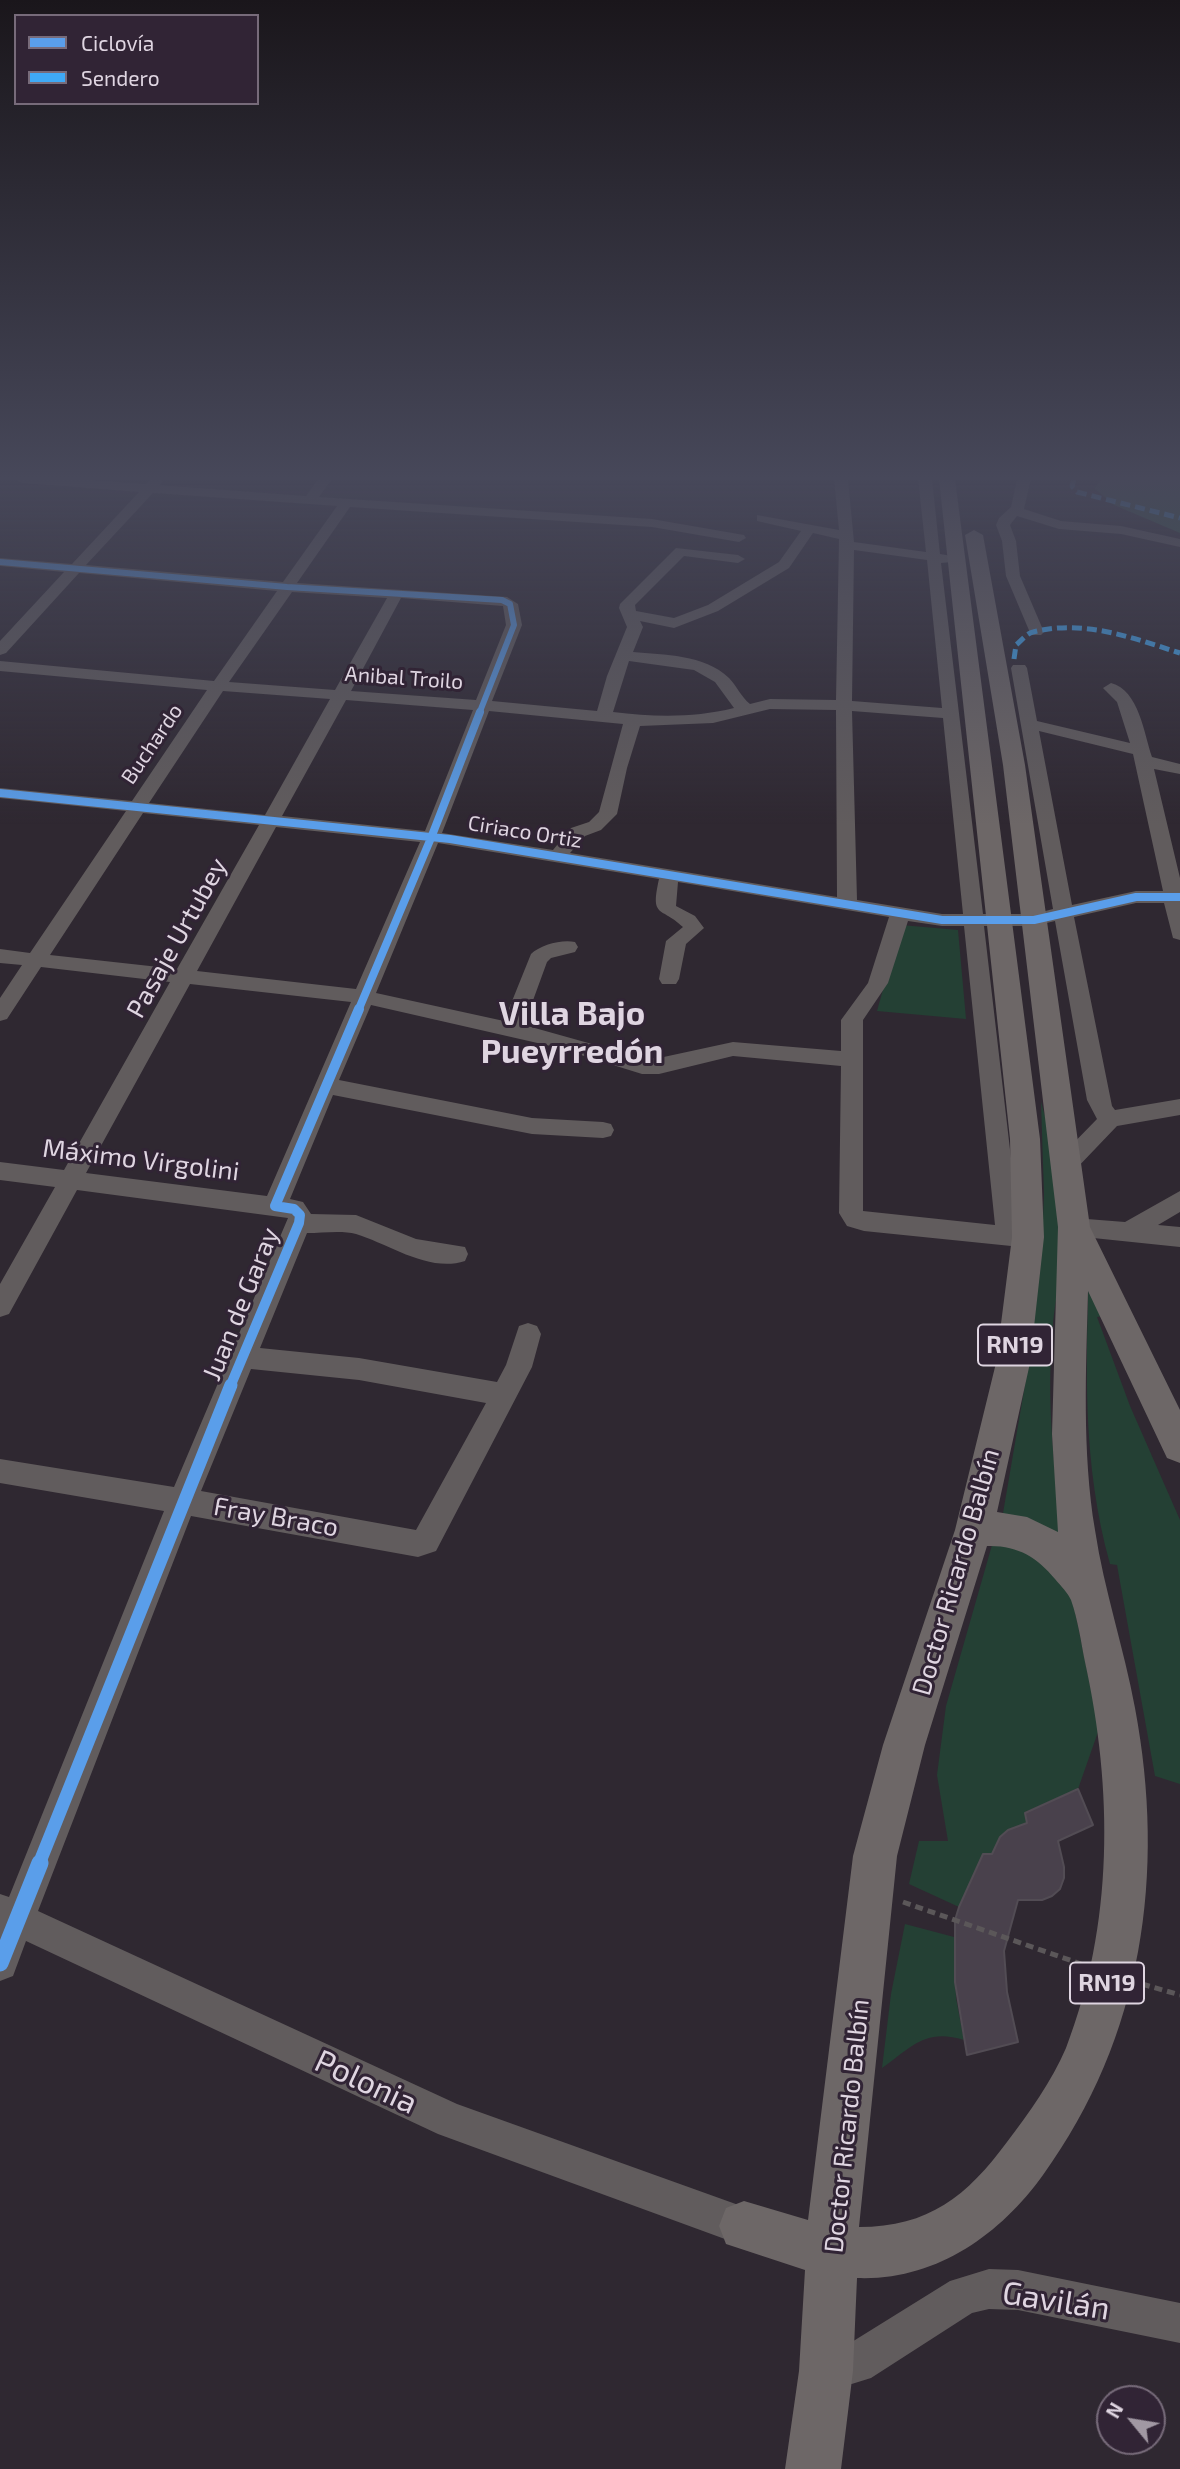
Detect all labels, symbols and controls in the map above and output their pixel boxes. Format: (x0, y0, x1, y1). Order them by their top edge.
legend (14, 14, 259, 105)
text: Ciclovía (81, 30, 154, 55)
text: Sendero (81, 65, 160, 90)
street label: Anibal Troilo (344, 661, 464, 695)
street label: Buchardo (116, 699, 188, 789)
street label: Ciriaco Ortiz (466, 811, 584, 853)
street label: Pasaje Urtubey (120, 853, 234, 1023)
district label: Villa Bajo Pueyrredón (481, 994, 663, 1072)
street label: Máximo Virgolini (41, 1132, 241, 1188)
street label: Juan de Garay (196, 1223, 286, 1385)
road number: RN19 (978, 1324, 1052, 1366)
street label: Doctor Ricardo Balbín (906, 1445, 1006, 1699)
street label: Fray Braco (211, 1491, 341, 1543)
road number: RN19 (1070, 1962, 1144, 2004)
street label: Doctor Ricardo Balbín (818, 1997, 876, 2255)
street label: Polonia (309, 2042, 423, 2122)
street label: Gavilán (1000, 2274, 1112, 2328)
north arrow (1096, 2385, 1166, 2455)
text: N (1101, 2399, 1128, 2422)

